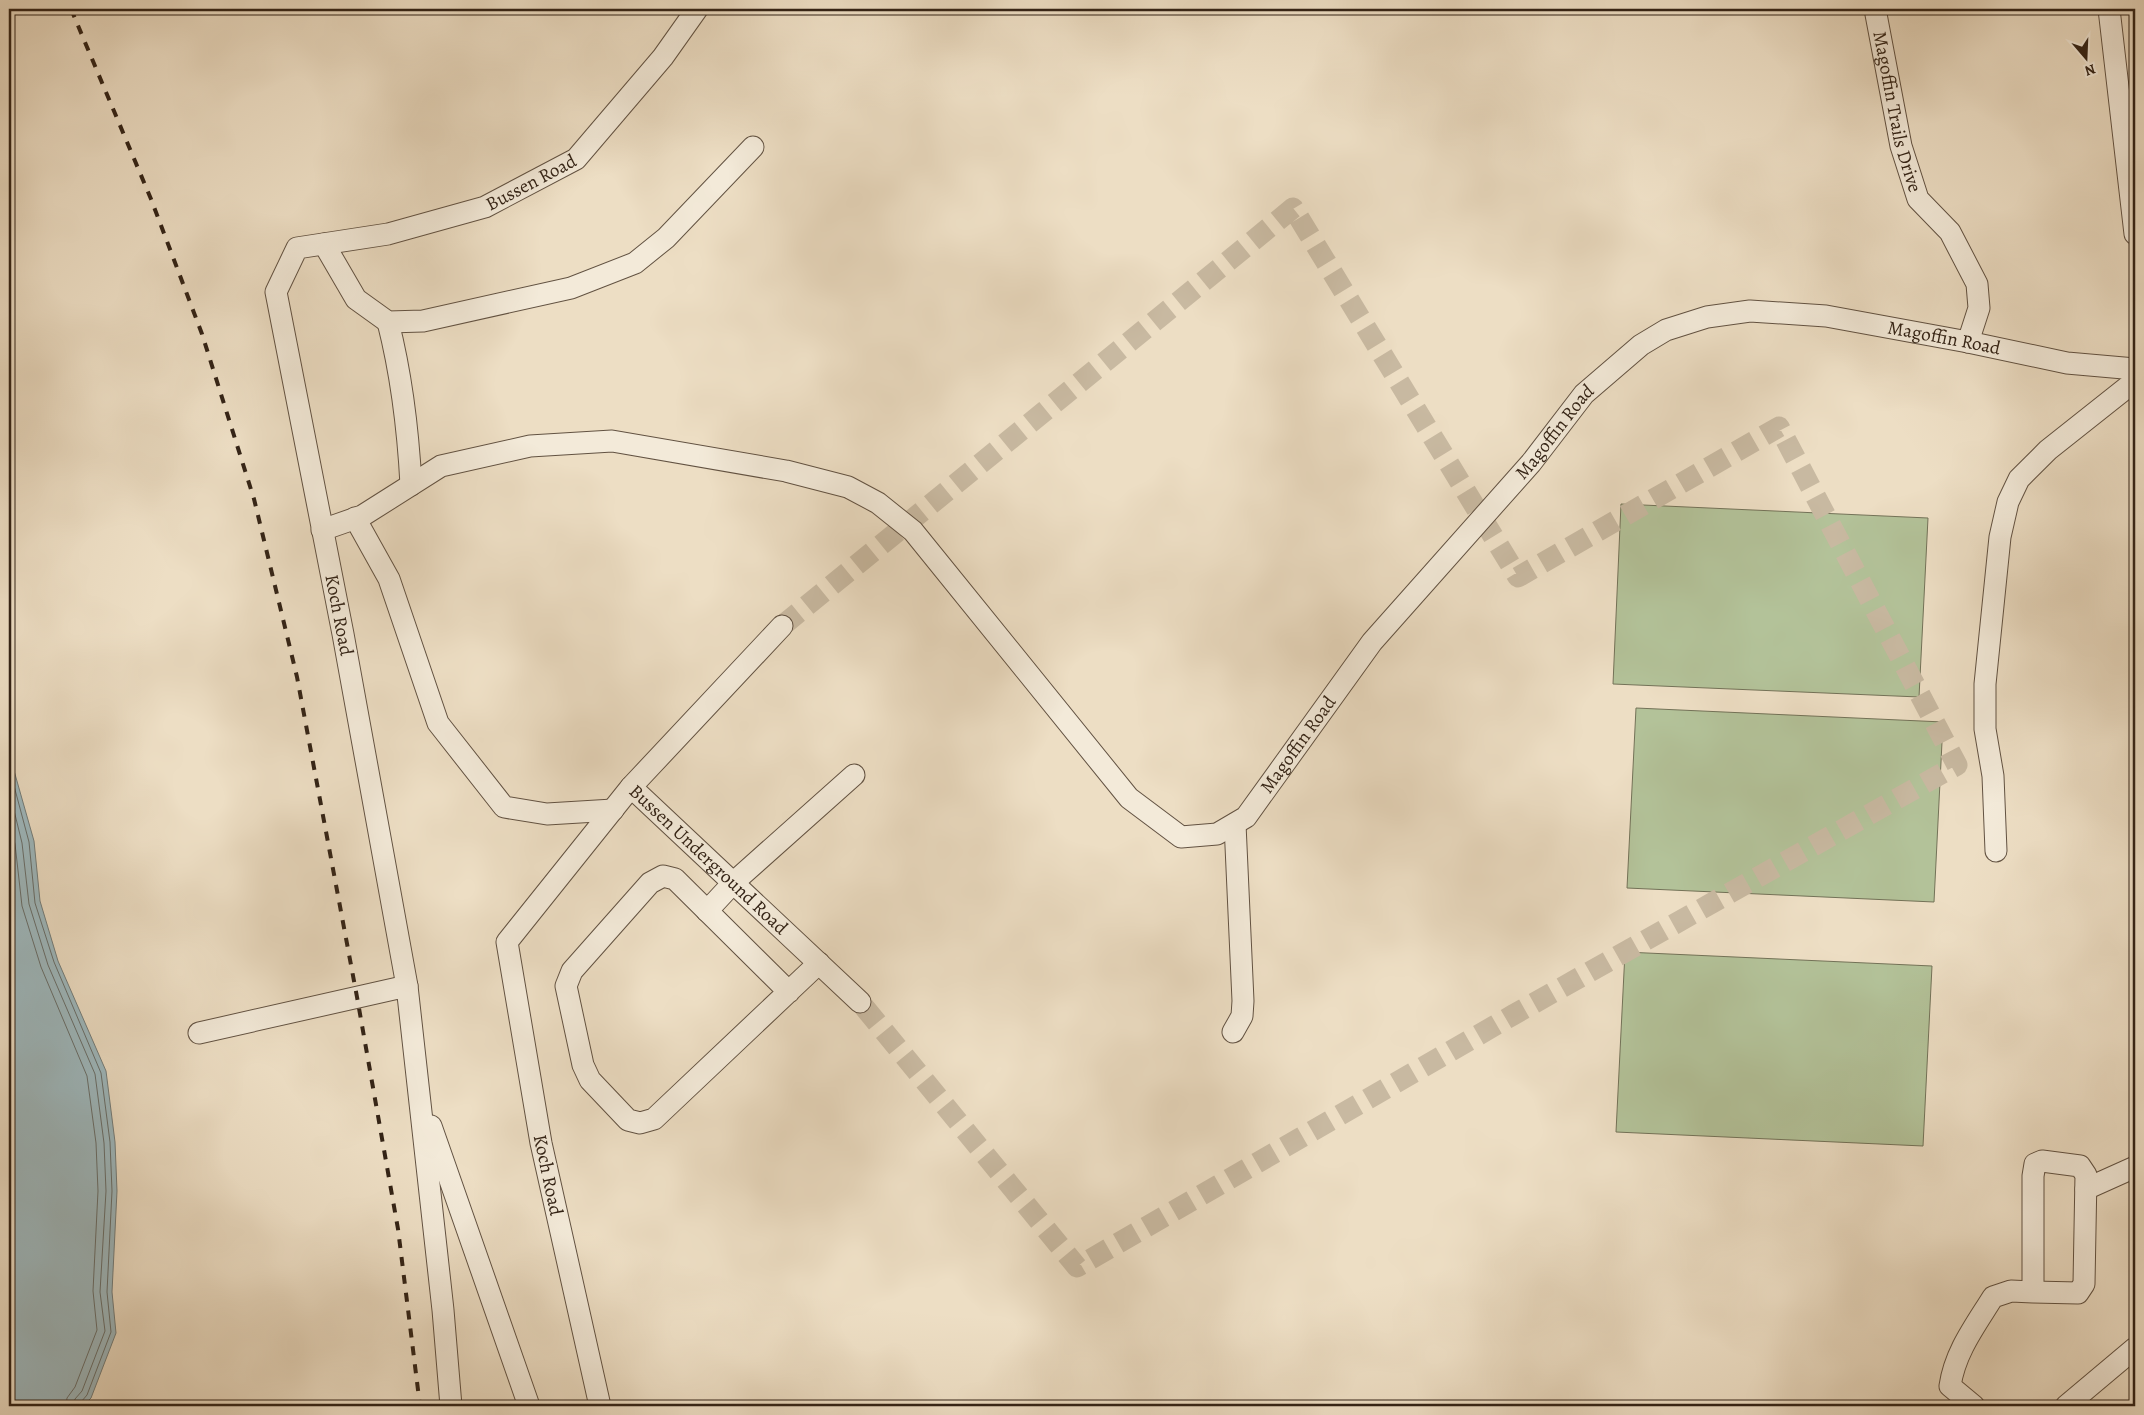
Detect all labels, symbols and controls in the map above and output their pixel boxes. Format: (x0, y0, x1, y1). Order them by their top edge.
street label: Magoffin Trails Drive (1866, 29, 1928, 196)
north arrow (2062, 32, 2112, 82)
text: N (2082, 59, 2098, 80)
street label: Bussen Road (481, 148, 582, 217)
street label: Magoffin Road (1886, 315, 2004, 362)
street label: Magoffin Road (1509, 378, 1600, 485)
street label: Koch Road (318, 572, 360, 659)
street label: Magoffin Road (1254, 690, 1343, 799)
street label: Bussen Underground Road (623, 779, 794, 941)
street label: Koch Road (527, 1132, 569, 1219)

